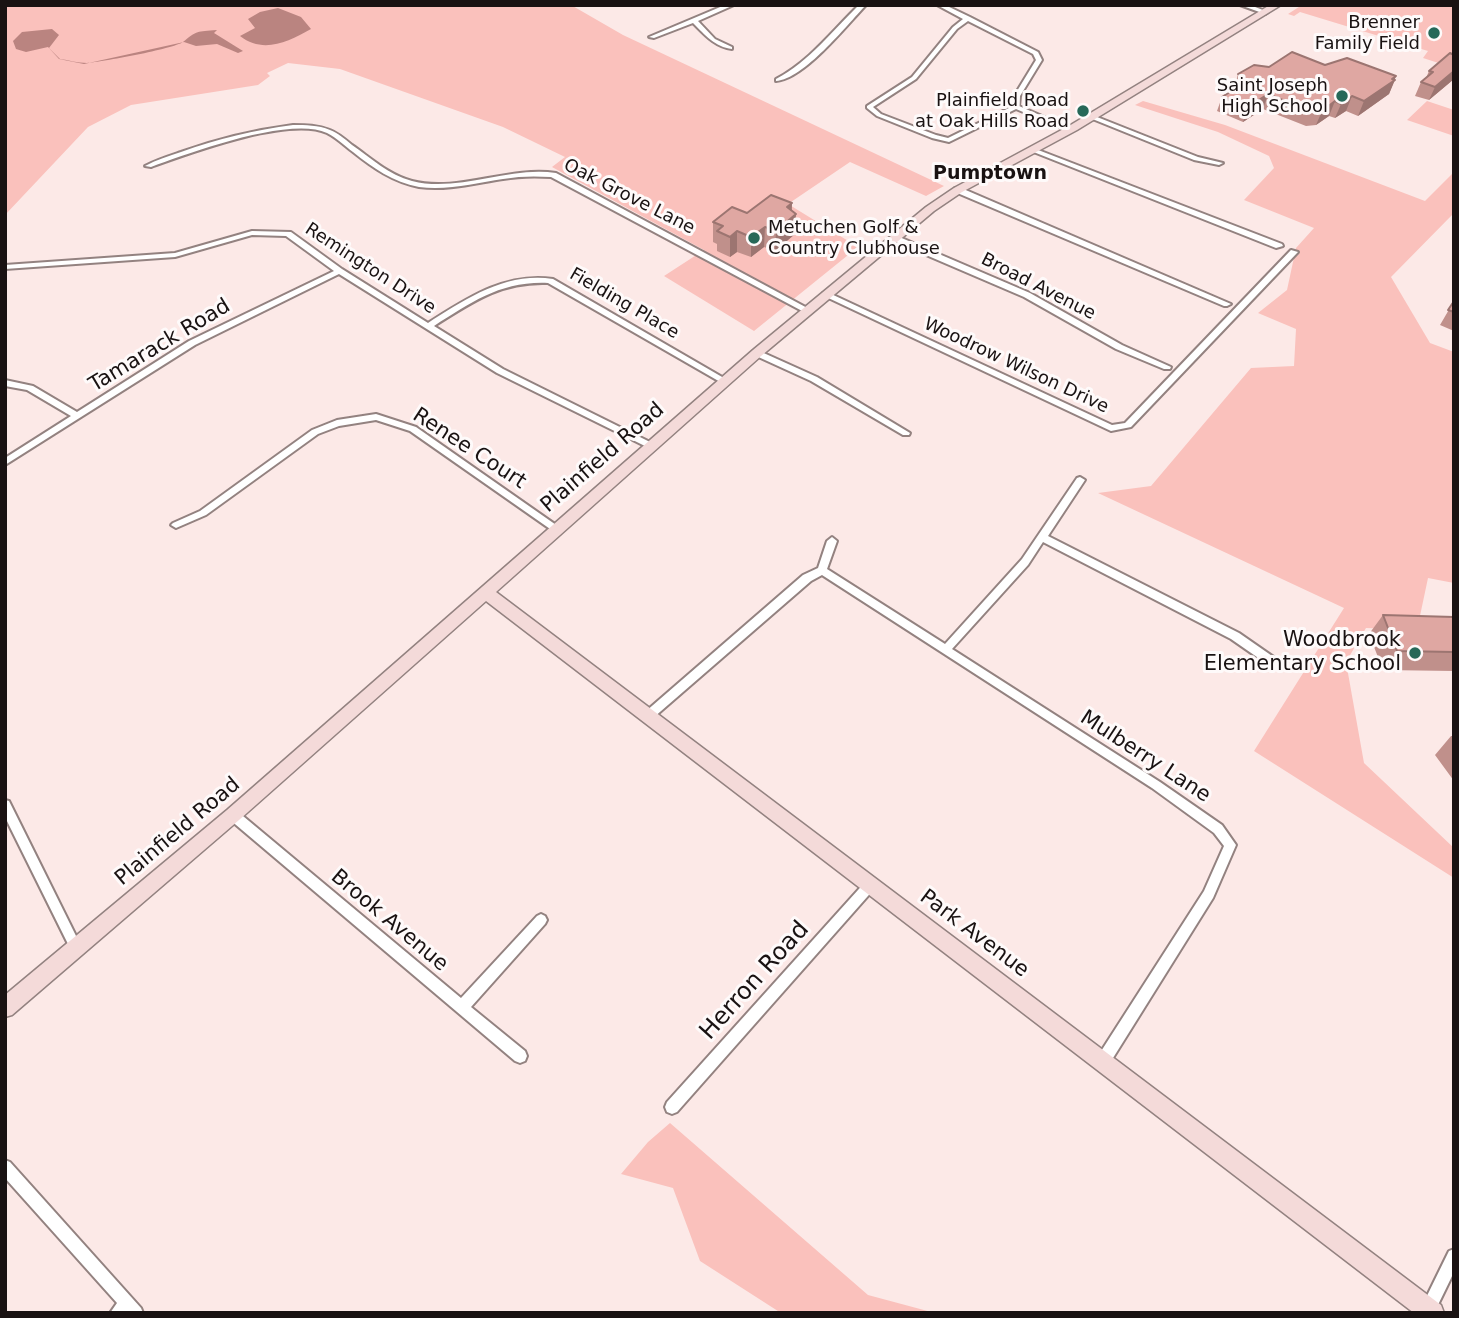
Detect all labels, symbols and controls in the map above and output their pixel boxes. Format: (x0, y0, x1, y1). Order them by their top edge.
place label: Brenner Family Field (1315, 12, 1420, 54)
marker: Brenner Family Field (1426, 25, 1442, 41)
place label: Saint Joseph High School (1217, 75, 1328, 118)
marker: Saint Joseph High School (1334, 88, 1350, 104)
place label: Plainfield Road at Oak Hills Road (915, 90, 1069, 132)
marker: Plainfield Road at Oak Hills Road (1075, 103, 1091, 119)
street label: Oak Grove Lane (560, 155, 698, 239)
district label: Pumptown (933, 163, 1047, 185)
place label: Metuchen Golf & Country Clubhouse (768, 217, 940, 260)
street label: Remington Drive (301, 219, 439, 319)
marker: Metuchen Golf & Country Clubhouse (746, 230, 762, 246)
street label: Broad Avenue (977, 249, 1099, 325)
street label: Fielding Place (565, 264, 683, 344)
street label: Tamarack Road (85, 294, 235, 398)
street label: Woodrow Wilson Drive (920, 314, 1112, 418)
street label: Plainfield Road (536, 398, 670, 518)
street label: Renee Court (408, 403, 530, 495)
place label: Woodbrook Elementary School (1204, 628, 1401, 678)
marker: Woodbrook Elementary School (1407, 645, 1423, 661)
street label: Mulberry Lane (1075, 705, 1215, 809)
street label: Plainfield Road (110, 772, 246, 892)
street label: Brook Avenue (325, 865, 453, 977)
street label: Park Avenue (914, 885, 1034, 983)
street label: Herron Road (694, 916, 816, 1046)

